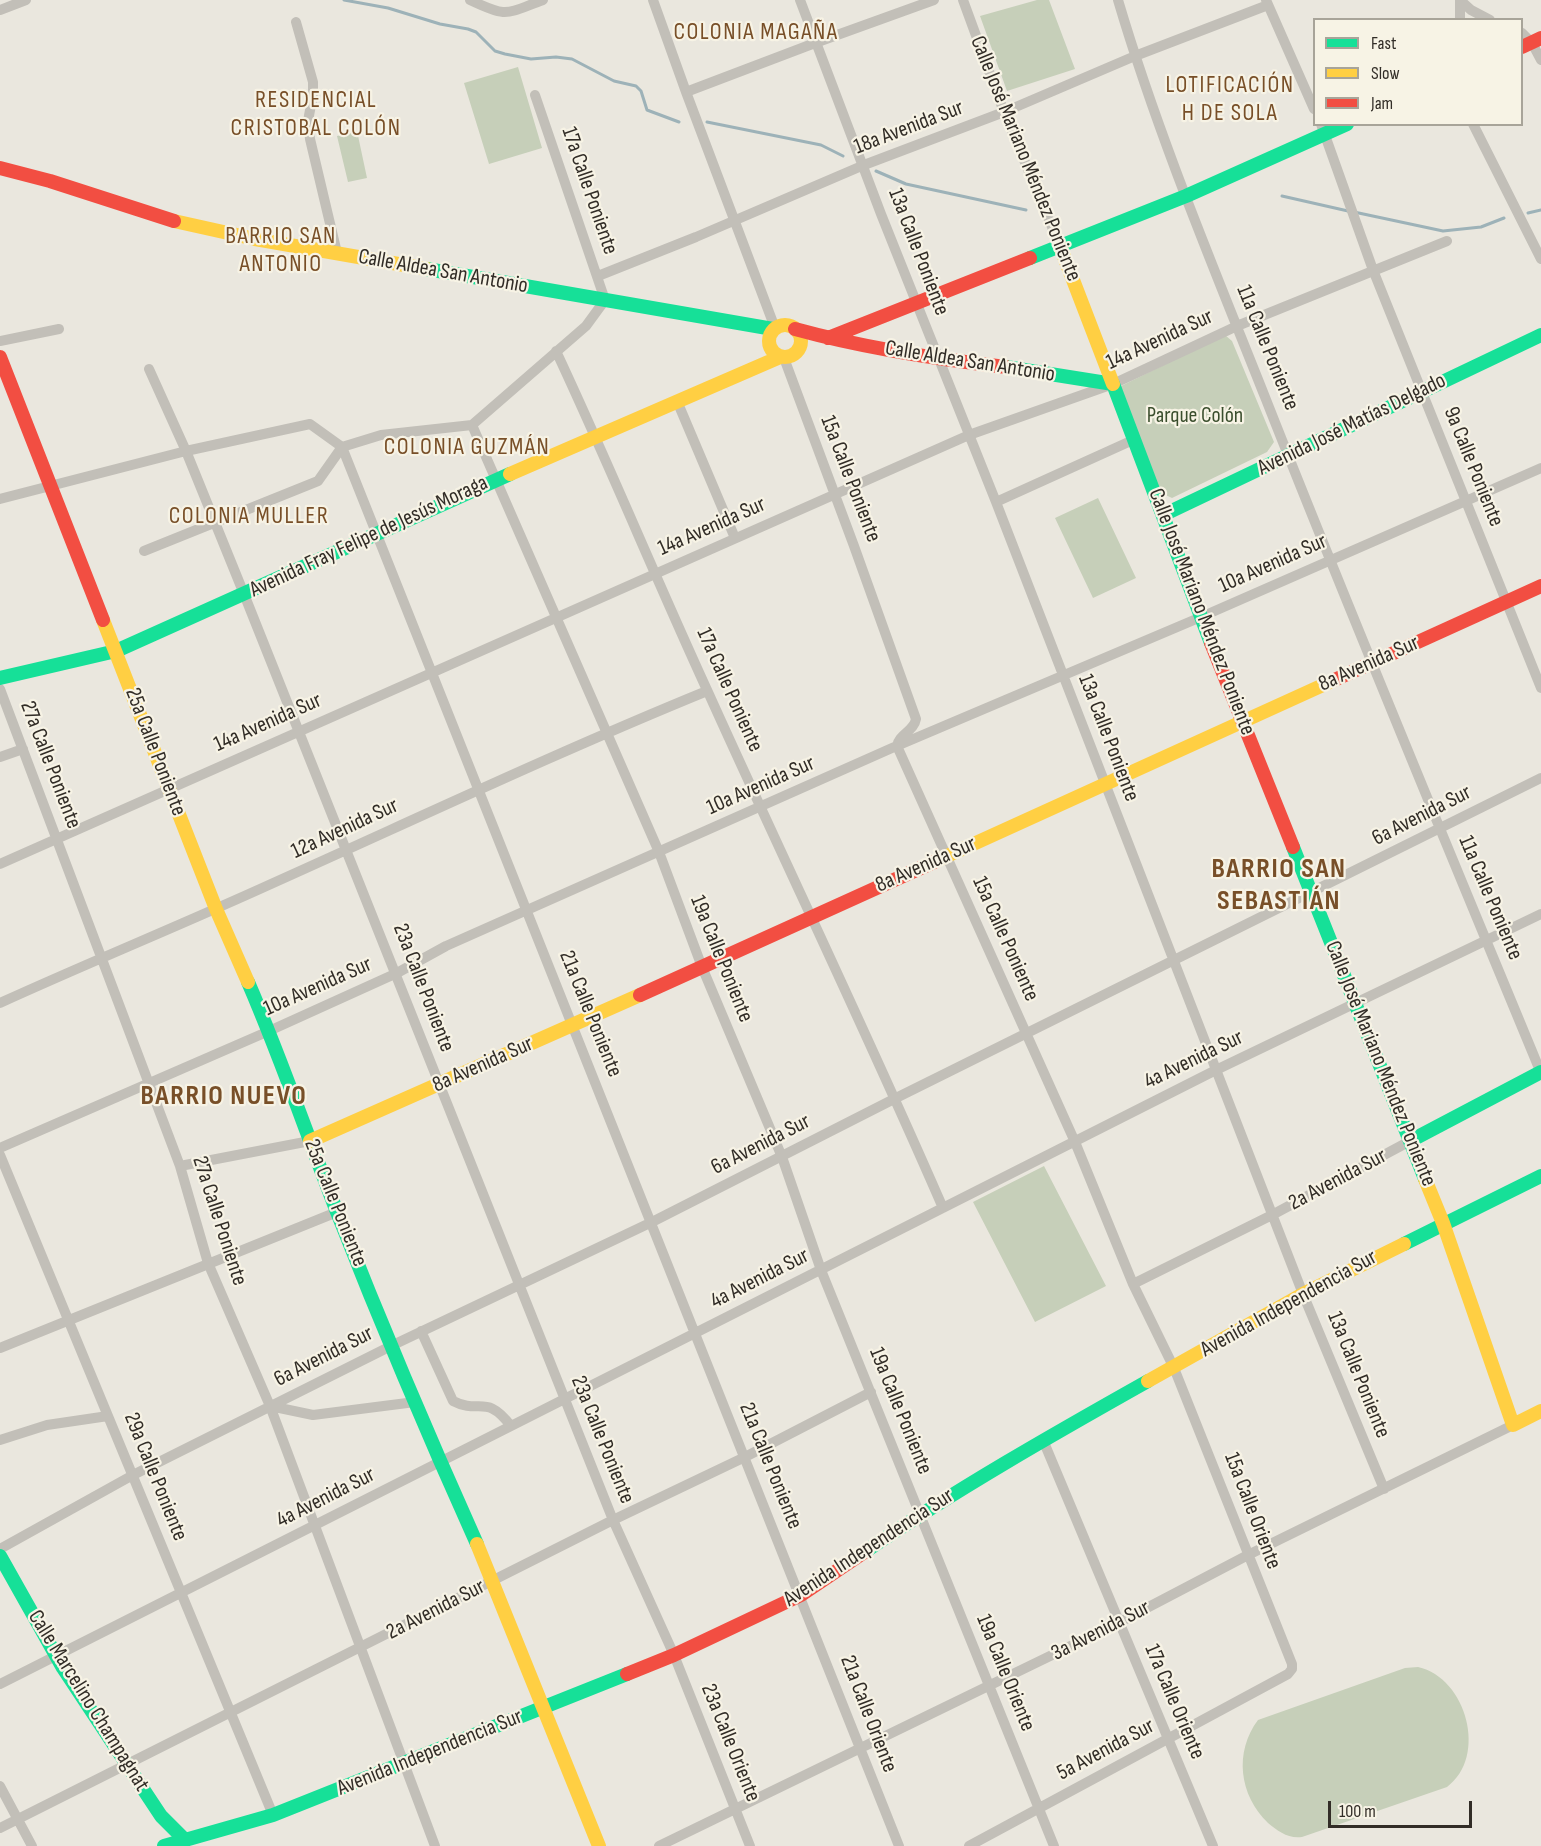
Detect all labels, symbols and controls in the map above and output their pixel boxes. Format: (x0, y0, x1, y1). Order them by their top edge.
legend (1313, 18, 1523, 126)
district label: COLONIA MAGAÑA (674, 19, 838, 47)
street label: Calle José Mariano Méndez Poniente (964, 33, 1086, 285)
text: Fast (1371, 33, 1396, 54)
text: Slow (1371, 63, 1400, 84)
district label: LOTIFICACIÓN H DE SOLA (1165, 72, 1295, 128)
district label: RESIDENCIAL CRISTOBAL COLÓN (231, 87, 401, 143)
text: Jam (1371, 93, 1393, 114)
street label: 18a Avenida Sur (850, 95, 968, 161)
street label: 17a Calle Poniente (555, 124, 623, 258)
street label: 13a Calle Poniente (882, 185, 954, 319)
district label: BARRIO SAN ANTONIO (225, 223, 337, 279)
street label: Calle Aldea San Antonio (356, 244, 530, 300)
street label: 11a Calle Poniente (1230, 282, 1304, 414)
street label: 14a Avenida Sur (1102, 304, 1218, 376)
street label: Calle Aldea San Antonio (883, 336, 1057, 388)
street label: Avenida José Matías Delgado (1254, 368, 1450, 482)
park label: Parque Colón (1147, 403, 1243, 429)
street label: 9a Calle Poniente (1437, 403, 1509, 531)
street label: 15a Calle Poniente (814, 412, 886, 546)
district label: COLONIA GUZMÁN (384, 434, 550, 462)
street label: Avenida Fray Felipe de Jesús Moraga (246, 470, 492, 604)
street label: Calle José Mariano Méndez Poniente (1142, 485, 1260, 739)
street label: 14a Avenida Sur (654, 492, 770, 562)
district label: COLONIA MULLER (169, 503, 329, 531)
street label: 10a Avenida Sur (1215, 528, 1331, 600)
street label: 17a Calle Poniente (690, 624, 768, 756)
street label: 8a Avenida Sur (1315, 630, 1423, 698)
street label: 13a Calle Poniente (1072, 671, 1144, 805)
street label: 25a Calle Poniente (119, 684, 191, 820)
street label: 14a Avenida Sur (210, 688, 326, 758)
street label: 27a Calle Poniente (14, 697, 86, 833)
street label: 10a Avenida Sur (703, 750, 819, 822)
street label: 6a Avenida Sur (1368, 780, 1476, 852)
street label: 12a Avenida Sur (287, 793, 403, 865)
street label: 8a Avenida Sur (872, 831, 980, 899)
street label: 11a Calle Poniente (1452, 832, 1528, 964)
district label: BARRIO SAN SEBASTIÁN (1211, 853, 1347, 919)
street label: 15a Calle Poniente (966, 873, 1044, 1005)
street label: 19a Calle Poniente (684, 892, 758, 1026)
street label: 23a Calle Poniente (386, 920, 460, 1056)
street label: Calle José Mariano Méndez Poniente (1319, 938, 1441, 1190)
street label: 21a Calle Poniente (553, 947, 627, 1081)
street label: 10a Avenida Sur (260, 951, 376, 1023)
street label: 4a Avenida Sur (1140, 1025, 1248, 1095)
street label: 8a Avenida Sur (429, 1031, 537, 1099)
district label: BARRIO NUEVO (141, 1080, 307, 1114)
street label: 6a Avenida Sur (707, 1109, 815, 1181)
street label: 25a Calle Poniente (298, 1136, 372, 1270)
street label: 2a Avenida Sur (1285, 1143, 1391, 1217)
street label: 27a Calle Poniente (186, 1153, 252, 1289)
street label: 4a Avenida Sur (706, 1243, 814, 1315)
street label: Avenida Independencia Sur (1196, 1245, 1382, 1363)
street label: 13a Calle Poniente (1321, 1308, 1395, 1442)
street label: 6a Avenida Sur (270, 1321, 378, 1393)
street label: 19a Calle Poniente (863, 1344, 937, 1478)
street label: 23a Calle Poniente (564, 1372, 640, 1508)
street label: 21a Calle Poniente (733, 1399, 807, 1533)
street label: 29a Calle Poniente (117, 1409, 193, 1545)
street label: 15a Calle Oriente (1218, 1449, 1286, 1573)
street label: 4a Avenida Sur (272, 1462, 380, 1534)
street label: Avenida Independencia Sur (779, 1483, 959, 1613)
street label: 2a Avenida Sur (382, 1574, 490, 1646)
street label: 3a Avenida Sur (1047, 1595, 1155, 1667)
street label: Calle Marcelino Champagnat (22, 1606, 154, 1796)
street label: 19a Calle Oriente (970, 1611, 1040, 1735)
street label: 17a Calle Oriente (1138, 1640, 1210, 1764)
street label: 21a Calle Oriente (834, 1652, 902, 1776)
street label: 23a Calle Oriente (694, 1680, 766, 1806)
street label: Avenida Independencia Sur (334, 1704, 526, 1802)
street label: 5a Avenida Sur (1053, 1713, 1159, 1787)
scale bar (1331, 1789, 1475, 1827)
text: 100 m (1339, 1801, 1376, 1822)

